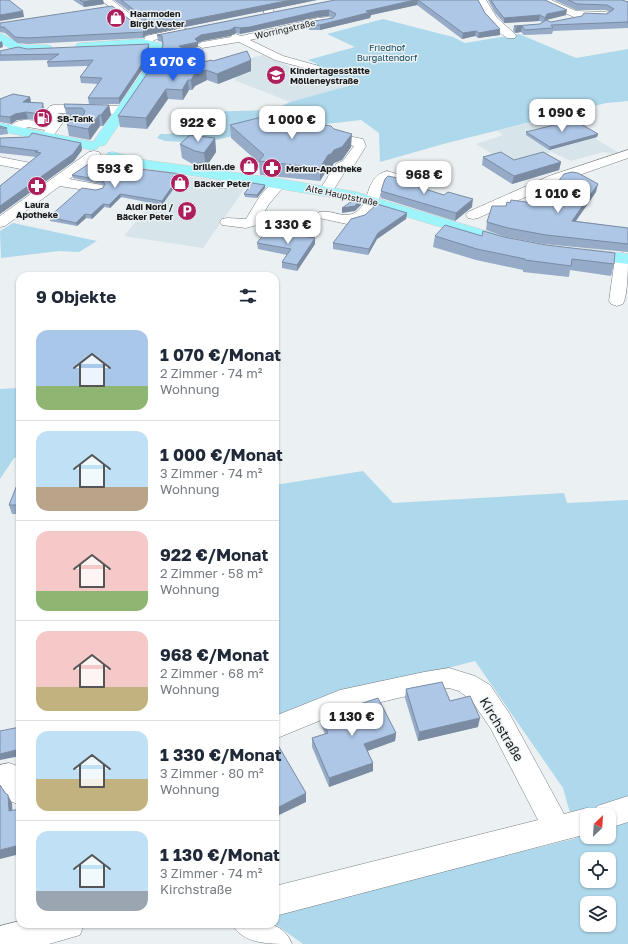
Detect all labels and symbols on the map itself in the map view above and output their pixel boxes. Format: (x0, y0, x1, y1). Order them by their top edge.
shop icon: Haarmoden Birgit Vester (105, 7, 127, 29)
place label: Haarmoden Birgit Vester (130, 8, 185, 29)
street label: Worringstraße (254, 17, 316, 41)
park label: Friedhof Burgaltendorf (357, 42, 418, 63)
pin: 1 070 € (136, 48, 210, 82)
school or university icon: Kindertagesstätte Mölleneystraße (265, 64, 287, 86)
place label: Kindertagesstätte Mölleneystraße (290, 65, 371, 86)
pin: 1 090 € (525, 99, 599, 133)
pin: 1 000 € (255, 106, 329, 140)
fuel station icon: SB-Tank (32, 107, 54, 129)
pin: 922 € (170, 109, 226, 143)
place label: SB-Tank (57, 113, 94, 124)
pin: 593 € (87, 155, 143, 189)
shop icon: brillen.de (238, 155, 260, 177)
pharmacy icon: Merkur-Apotheke (261, 157, 283, 179)
place label: brillen.de (193, 161, 236, 172)
pin: 968 € (396, 161, 452, 195)
place label: Merkur-Apotheke (286, 163, 363, 174)
shop icon: Bäcker Peter (169, 172, 191, 194)
pharmacy icon: Laura Apotheke (26, 175, 48, 197)
place label: Bäcker Peter (194, 178, 251, 189)
pin: 1 010 € (521, 180, 595, 214)
street label: Alte Hauptstraße (305, 182, 379, 208)
place label: Laura Apotheke (16, 199, 59, 220)
parking icon: Aldi Nord / Bäcker Peter (176, 200, 198, 222)
place label: Aldi Nord / Bäcker Peter (117, 201, 174, 222)
pin: 1 330 € (251, 211, 325, 245)
street label: Kirchstraße (477, 694, 527, 764)
pin: 1 130 € (315, 703, 389, 737)
north arrow (580, 808, 616, 844)

